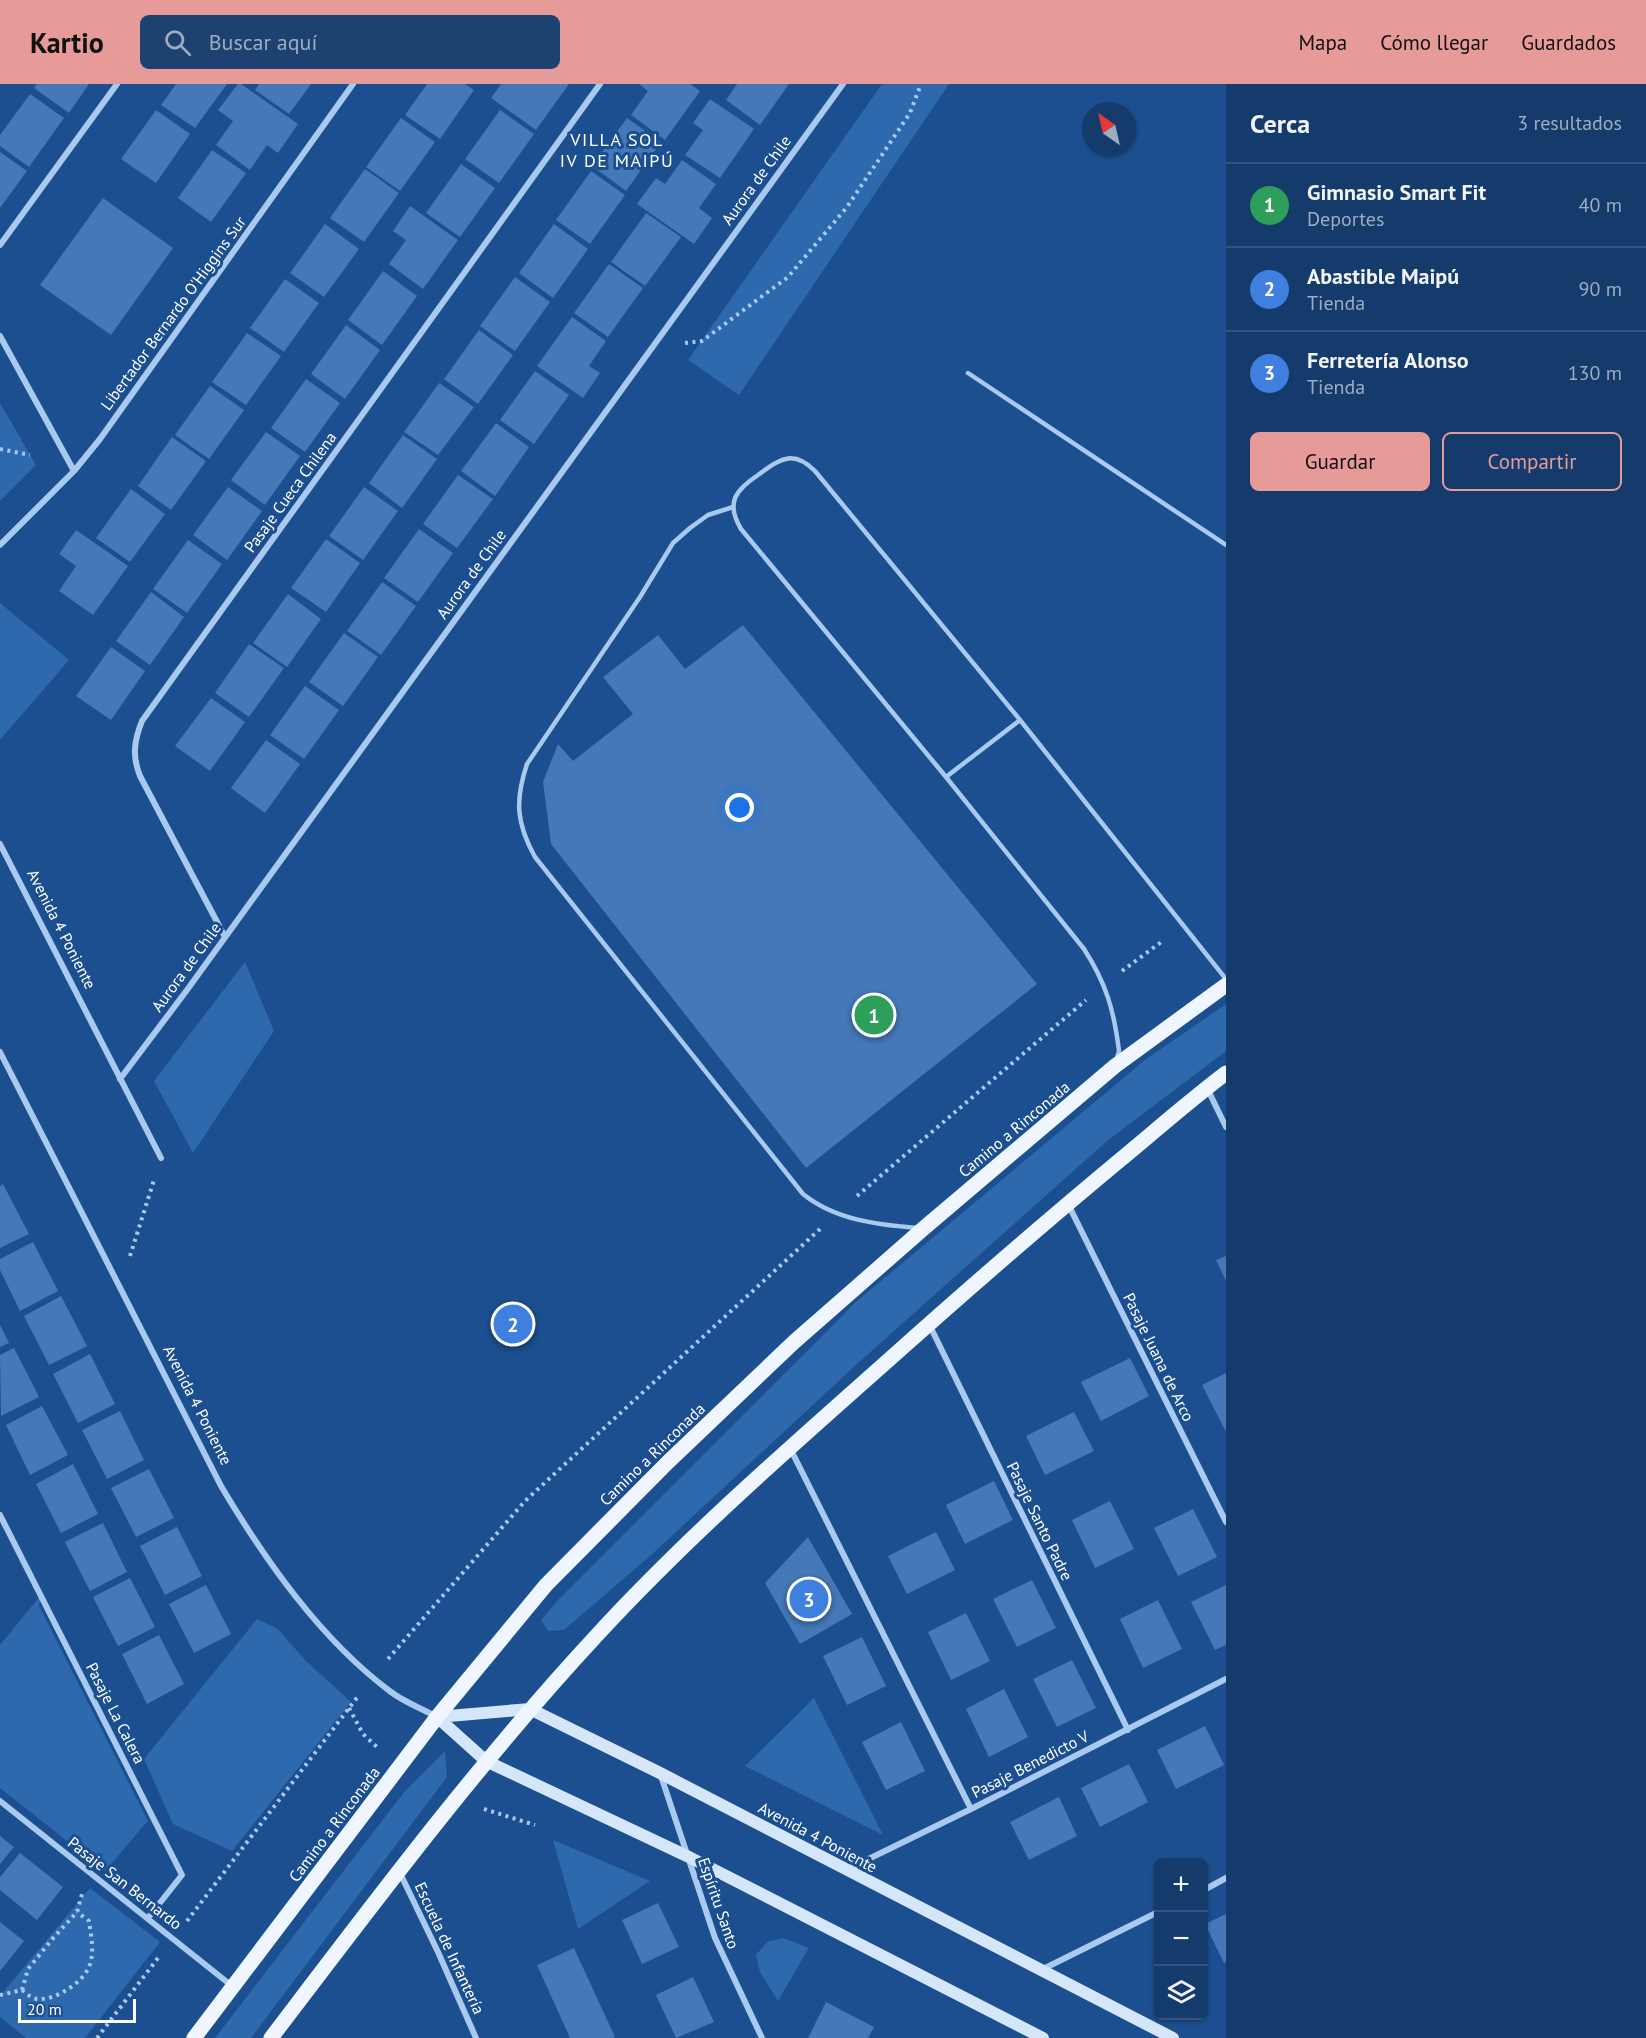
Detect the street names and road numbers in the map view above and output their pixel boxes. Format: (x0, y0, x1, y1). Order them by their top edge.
street label: Aurora de Chile (717, 131, 795, 229)
street label: Libertador Bernardo O'Higgins Sur (96, 212, 250, 414)
street label: Pasaje Cueca Chilena (240, 428, 340, 556)
street label: Aurora de Chile (432, 525, 510, 623)
street label: Avenida 4 Poniente (23, 866, 101, 992)
street label: Aurora de Chile (147, 918, 225, 1016)
street label: Camino a Rinconada (954, 1077, 1074, 1181)
street label: Pasaje Juana de Arco (1119, 1289, 1199, 1425)
street label: Avenida 4 Poniente (159, 1342, 237, 1468)
street label: Camino a Rinconada (595, 1398, 709, 1510)
street label: Pasaje Santo Padre (1003, 1458, 1077, 1584)
street label: Pasaje La Calera (82, 1659, 150, 1767)
street label: Pasaje Benedicto V (968, 1725, 1093, 1802)
street label: Camino a Rinconada (284, 1762, 384, 1886)
street label: Avenida 4 Poniente (755, 1797, 881, 1877)
street label: Pasaje San Bernardo (64, 1832, 186, 1934)
street label: Espíritu Santo (694, 1855, 744, 1951)
street label: Escuela de Infantería (411, 1879, 489, 2017)

